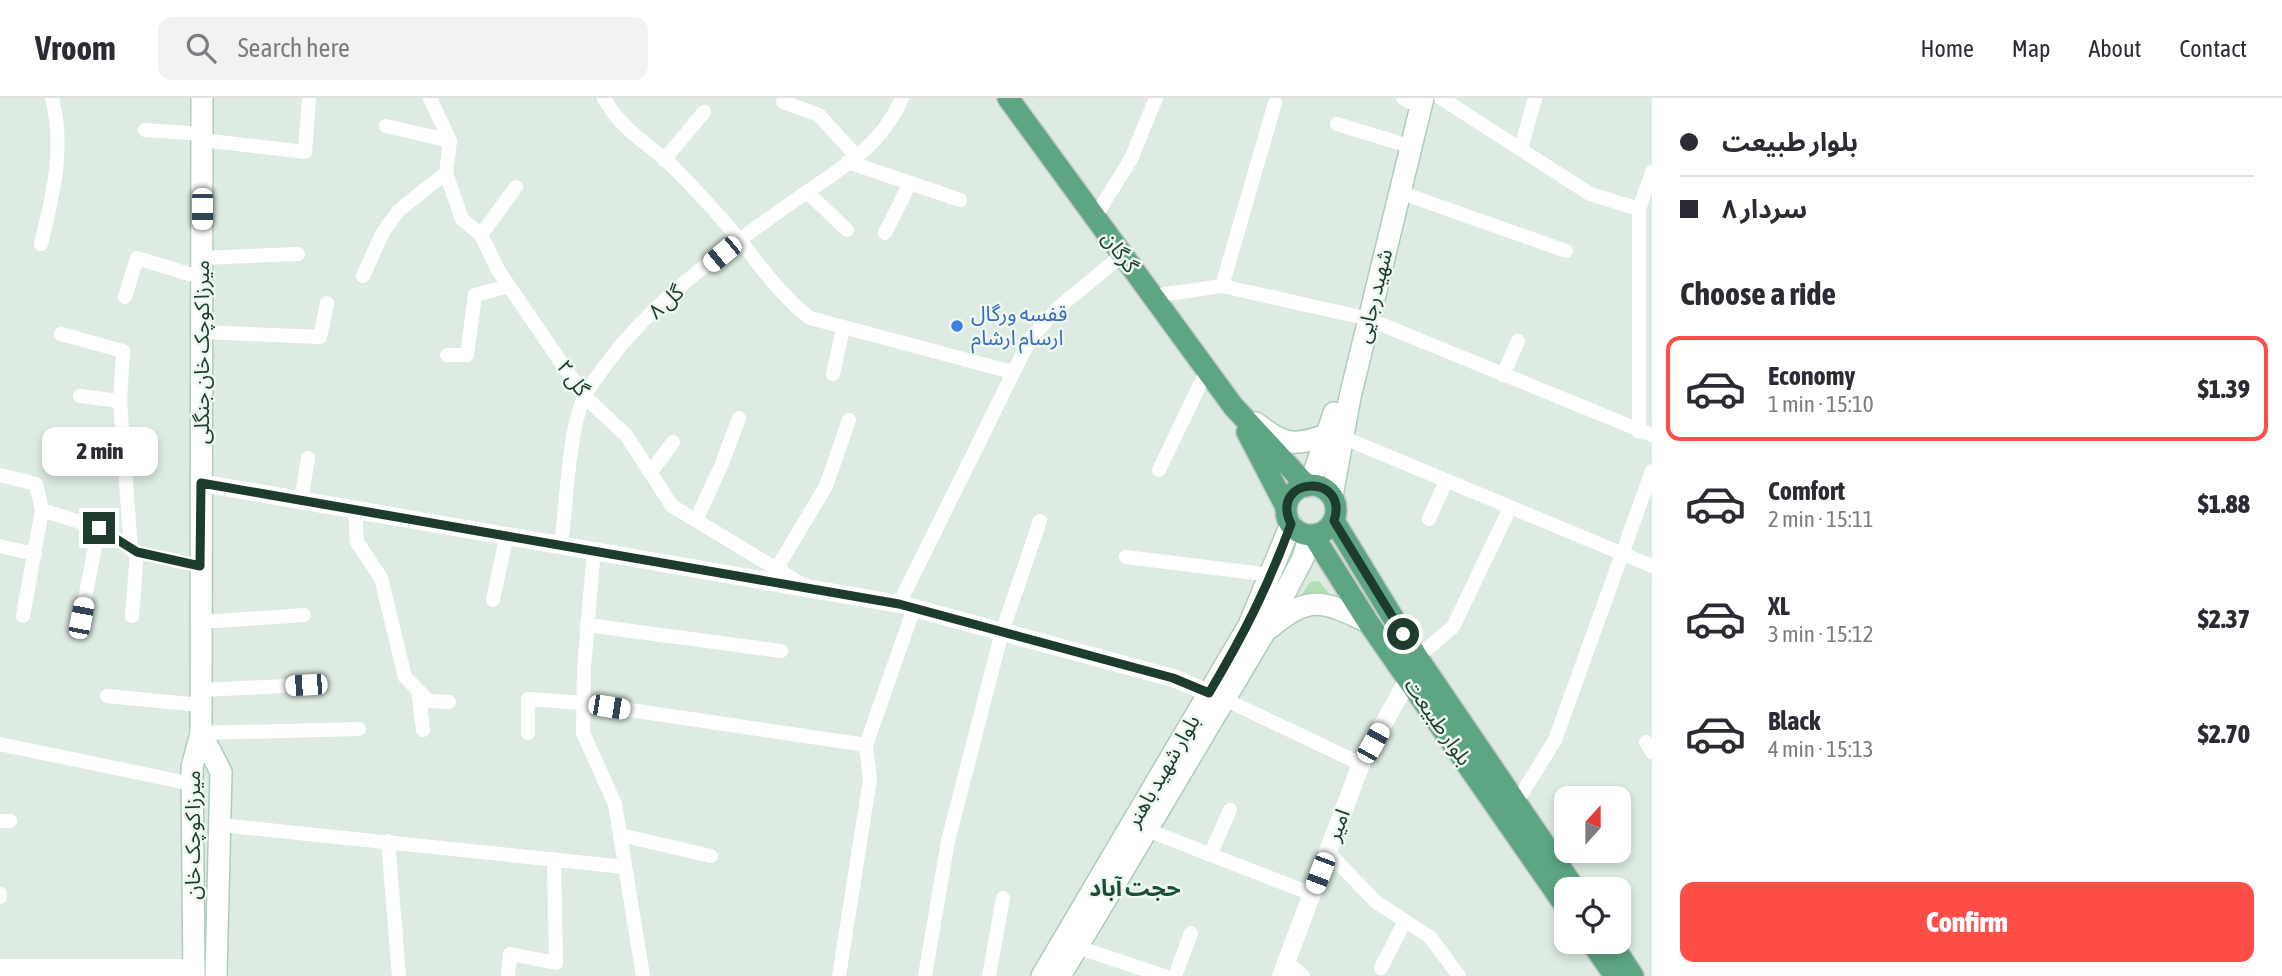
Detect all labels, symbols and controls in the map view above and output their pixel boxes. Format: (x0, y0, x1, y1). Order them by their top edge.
search box (158, 17, 648, 80)
text: Vroom (35, 29, 116, 67)
icon: search (182, 29, 220, 67)
text: Search here (238, 33, 350, 63)
text: Home (1920, 35, 1974, 62)
text: Map (2012, 35, 2050, 62)
text: About (2088, 35, 2141, 62)
text: Contact (2179, 35, 2247, 62)
text: بلوار طبیعت (1722, 127, 1858, 157)
car (192, 188, 213, 230)
text: سردار ۸ (1722, 194, 1807, 224)
street label: گرگان (1097, 226, 1144, 278)
car (700, 232, 745, 276)
street label: شهید رجایی (1350, 246, 1397, 346)
street label: میرزا کوچک خان جنگلی (189, 260, 215, 444)
text: Choose a ride (1680, 275, 1836, 312)
street label: گل ۸ (643, 279, 689, 324)
place label: قفسه ورگال ارسام ارشام (971, 301, 1067, 354)
marker: قفسه ورگال ارسام ارشام (949, 318, 965, 334)
street label: گل ۲ (552, 355, 595, 401)
icon: car (1684, 357, 1747, 420)
text: Economy (1768, 361, 1855, 391)
text: $1.39 (2198, 374, 2250, 404)
text: 1 min · 15:10 (1768, 391, 1874, 417)
callout: 2 min (41, 426, 157, 476)
text: 2 min (77, 438, 123, 464)
icon: car (1684, 472, 1747, 535)
text: Comfort (1768, 476, 1845, 506)
text: $1.88 (2198, 489, 2250, 519)
text: 2 min · 15:11 (1768, 506, 1874, 532)
route end (83, 512, 115, 544)
icon: car (1684, 587, 1747, 650)
text: XL (1768, 591, 1790, 621)
car (67, 595, 96, 641)
text: $2.37 (2198, 604, 2250, 634)
route start (1387, 618, 1419, 650)
text: 3 min · 15:12 (1768, 621, 1874, 647)
car (285, 673, 328, 697)
street label: بلوار طبیعت (1399, 673, 1477, 770)
car (587, 693, 632, 721)
icon: car (1684, 702, 1747, 765)
text: Black (1768, 706, 1820, 736)
street label: بلوار شهید باهنر (1120, 710, 1205, 832)
text: $2.70 (2198, 719, 2250, 749)
car (1354, 720, 1393, 766)
text: 4 min · 15:13 (1768, 736, 1874, 762)
street label: میرزا کوچک خان (180, 770, 206, 900)
north arrow (1554, 786, 1631, 863)
map controls (1554, 786, 1631, 954)
street label: امیر (1320, 805, 1355, 845)
car (1303, 850, 1338, 896)
district label: حجت آباد (1089, 875, 1181, 901)
button: locate (1554, 877, 1631, 954)
button: Confirm (1680, 882, 2254, 962)

